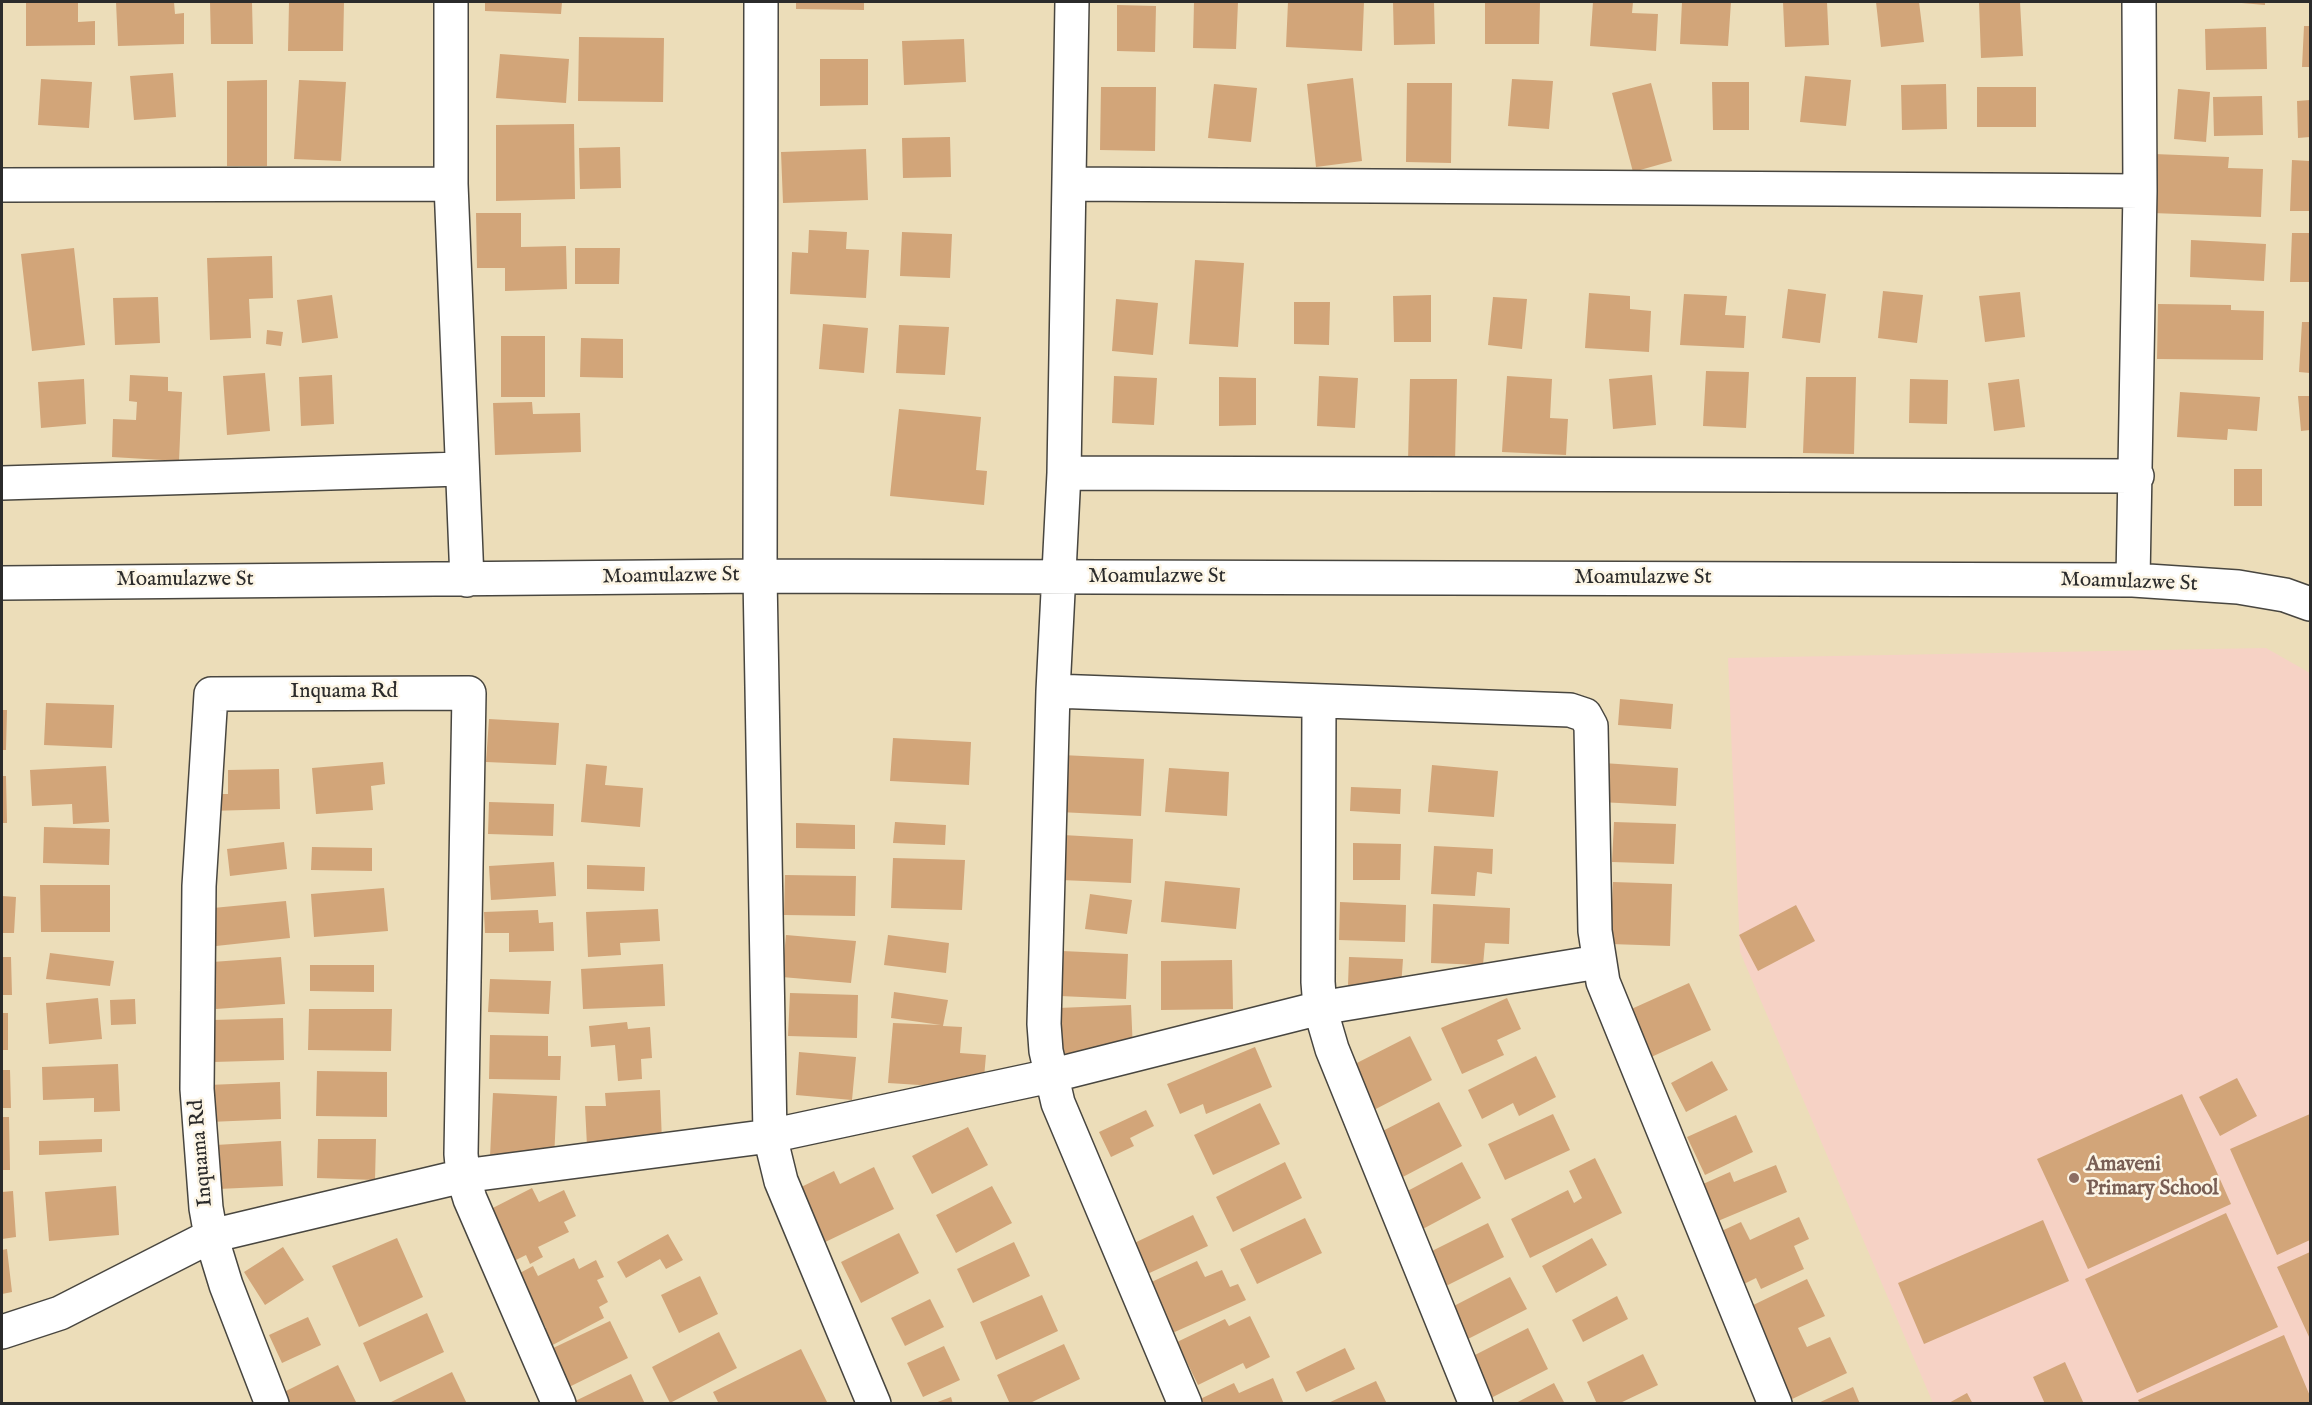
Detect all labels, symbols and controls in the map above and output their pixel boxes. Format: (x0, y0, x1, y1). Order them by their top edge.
street label: Moamulazwe St (602, 563, 740, 591)
street label: Moamulazwe St (1088, 565, 1226, 591)
street label: Moamulazwe St (1574, 566, 1712, 592)
street label: Moamulazwe St (116, 568, 254, 594)
street label: Moamulazwe St (2060, 568, 2198, 598)
street label: Inquama Rd (290, 680, 398, 706)
street label: Inquama Rd (185, 1098, 219, 1208)
place label: Amaveni Primary School (2086, 1153, 2219, 1203)
marker: Amaveni Primary School (2067, 1171, 2081, 1185)

